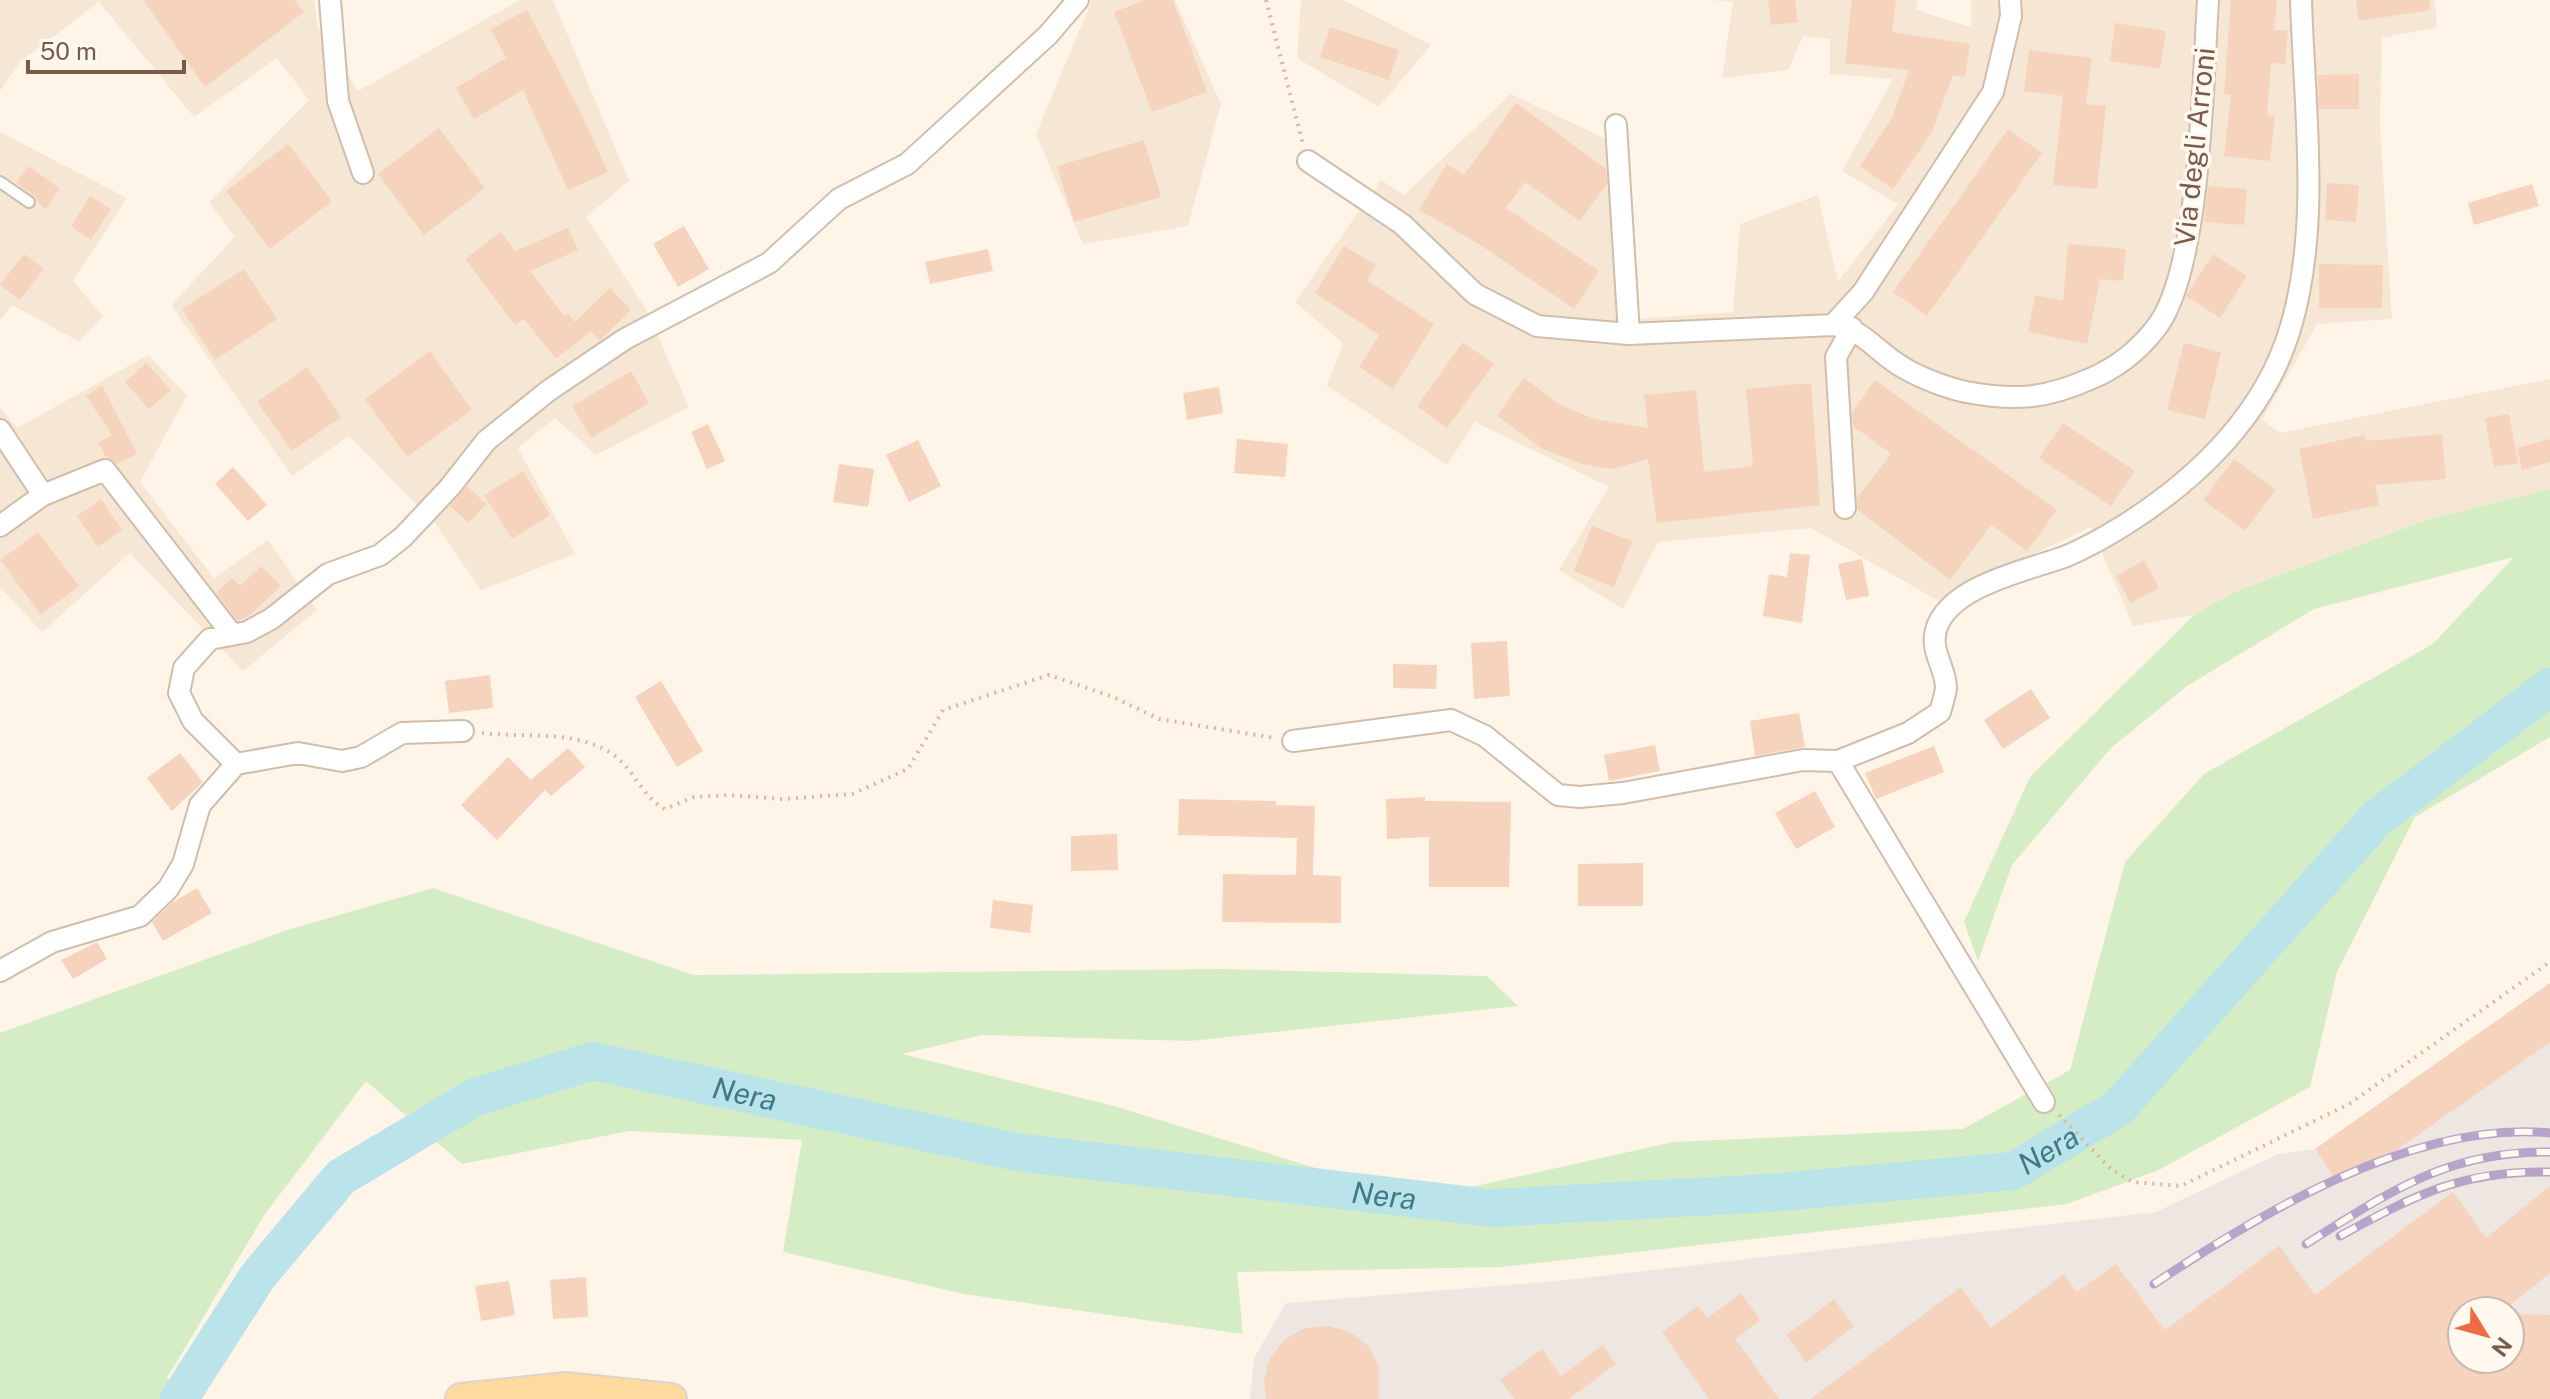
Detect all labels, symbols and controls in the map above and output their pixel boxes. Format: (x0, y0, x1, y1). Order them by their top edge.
scale bar (28, 24, 184, 74)
text: 50 m (40, 37, 97, 65)
street label: Via degli Arroni (2167, 46, 2221, 248)
water label: Nera (709, 1069, 780, 1118)
water label: Nera (2011, 1118, 2085, 1182)
water label: Nera (1350, 1174, 1418, 1217)
north arrow (2446, 1295, 2526, 1375)
text: N (2486, 1332, 2518, 1362)

